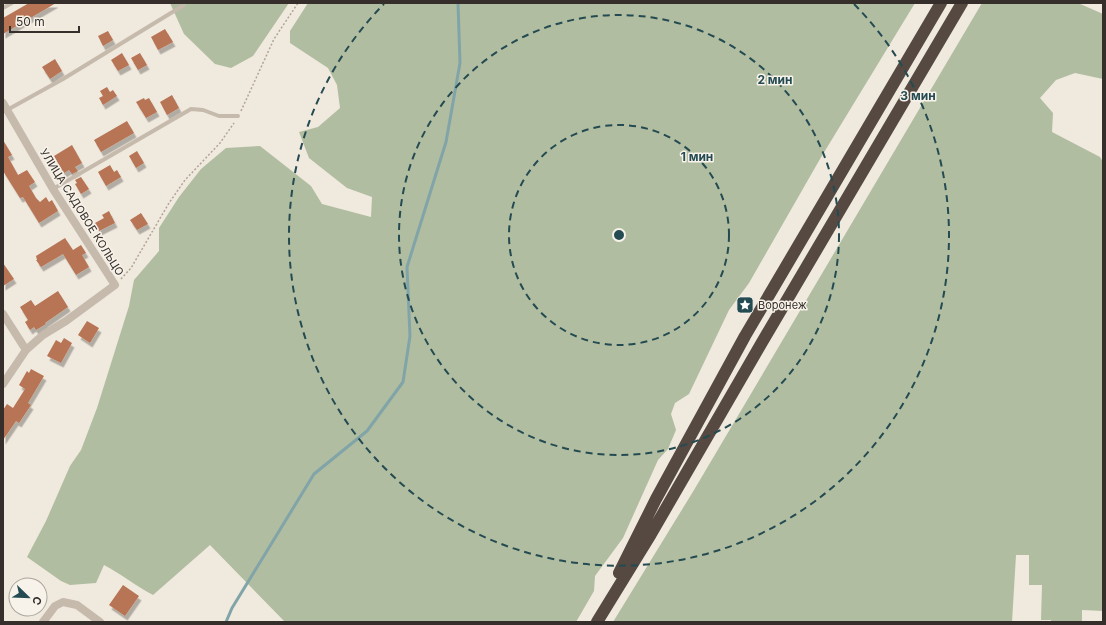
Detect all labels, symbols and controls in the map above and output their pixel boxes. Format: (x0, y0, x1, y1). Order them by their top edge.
scale bar (10, 8, 79, 34)
text: 50 m (16, 14, 45, 29)
text: 2 мин (757, 72, 793, 87)
text: 3 мин (900, 88, 936, 103)
street label: УЛИЦА САДОВОЕ КОЛЬЦО (37, 146, 127, 278)
text: 1 мин (681, 149, 713, 164)
centre of rings (612, 228, 626, 242)
place icon: Воронеж (735, 295, 755, 315)
place label: Воронеж (758, 298, 807, 312)
north arrow (8, 577, 48, 617)
text: С (29, 594, 45, 607)

